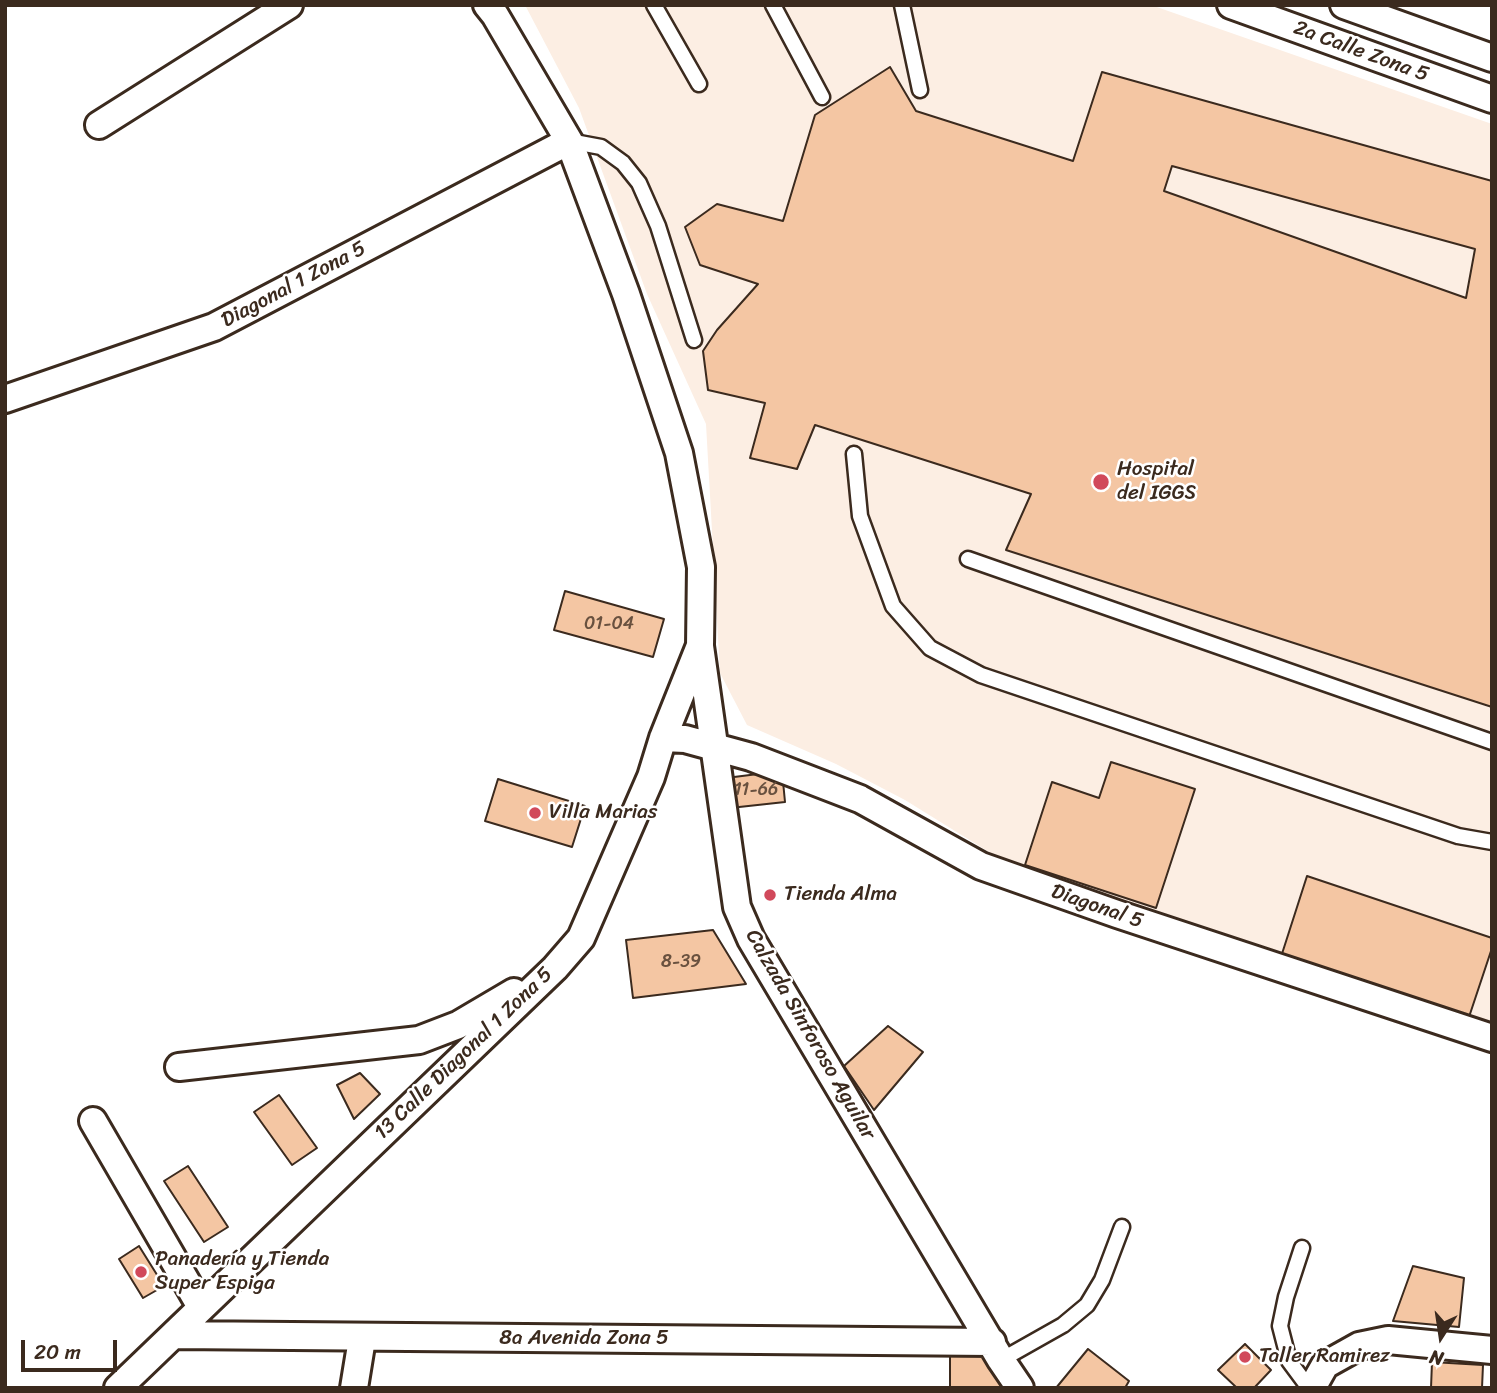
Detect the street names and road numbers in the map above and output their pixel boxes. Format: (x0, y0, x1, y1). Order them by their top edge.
street label: 2a Calle Zona 5 (1290, 16, 1432, 88)
street label: Diagonal 1 Zona 5 (217, 236, 371, 334)
street label: Diagonal 5 (1047, 879, 1147, 935)
street label: Calzada Sinforoso Aguilar (739, 925, 881, 1145)
street label: 13 Calle Diagonal 1 Zona 5 (370, 962, 558, 1146)
street label: 8a Avenida Zona 5 (499, 1326, 669, 1352)

